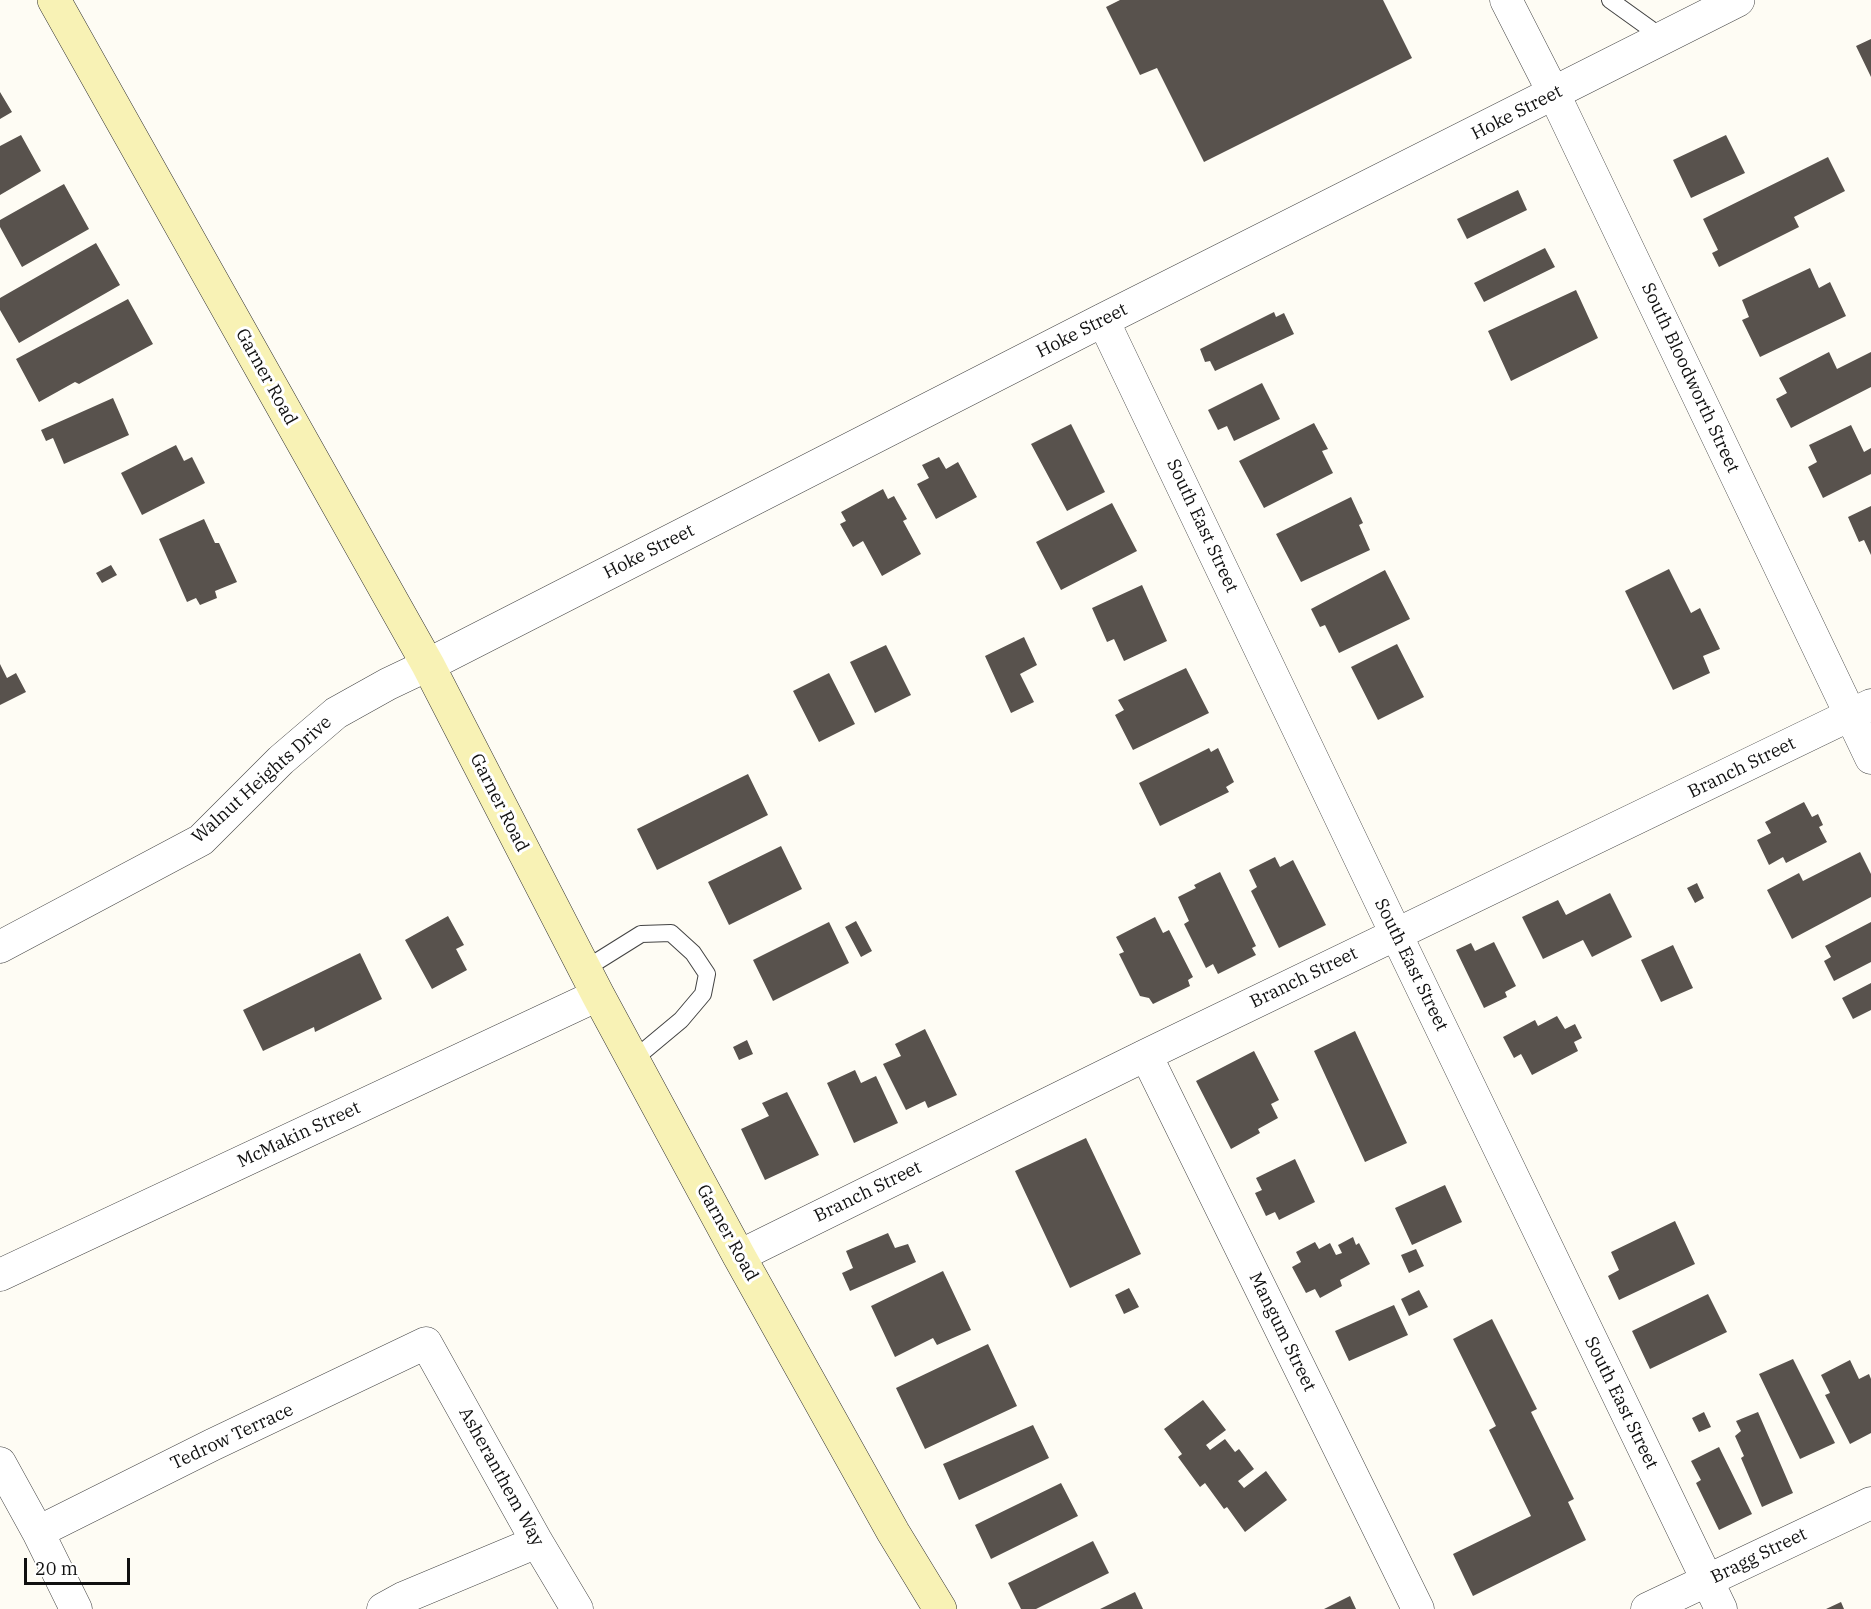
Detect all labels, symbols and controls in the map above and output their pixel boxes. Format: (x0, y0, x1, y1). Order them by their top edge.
street label: Hoke Street (1468, 81, 1566, 145)
street label: South Bloodworth Street (1636, 280, 1744, 476)
street label: Hoke Street (1033, 299, 1131, 363)
street label: Garner Road (231, 325, 301, 429)
street label: South East Street (1162, 456, 1242, 596)
street label: Hoke Street (600, 520, 698, 584)
street label: Walnut Heights Drive (188, 712, 336, 848)
street label: Branch Street (1685, 733, 1799, 803)
street label: Garner Road (465, 750, 533, 856)
street label: South East Street (1370, 895, 1452, 1035)
street label: Branch Street (1247, 943, 1361, 1013)
street label: McMakin Street (234, 1097, 364, 1173)
street label: Branch Street (811, 1157, 925, 1227)
street label: Garner Road (692, 1181, 762, 1285)
street label: Mangum Street (1244, 1269, 1320, 1395)
street label: South East Street (1580, 1333, 1662, 1473)
street label: Tedrow Terrace (167, 1399, 297, 1475)
street label: Asheranthem Way (454, 1404, 548, 1550)
street label: Bragg Street (1707, 1523, 1811, 1589)
scale bar (27, 1546, 134, 1584)
text: 20 m (35, 1557, 78, 1580)

